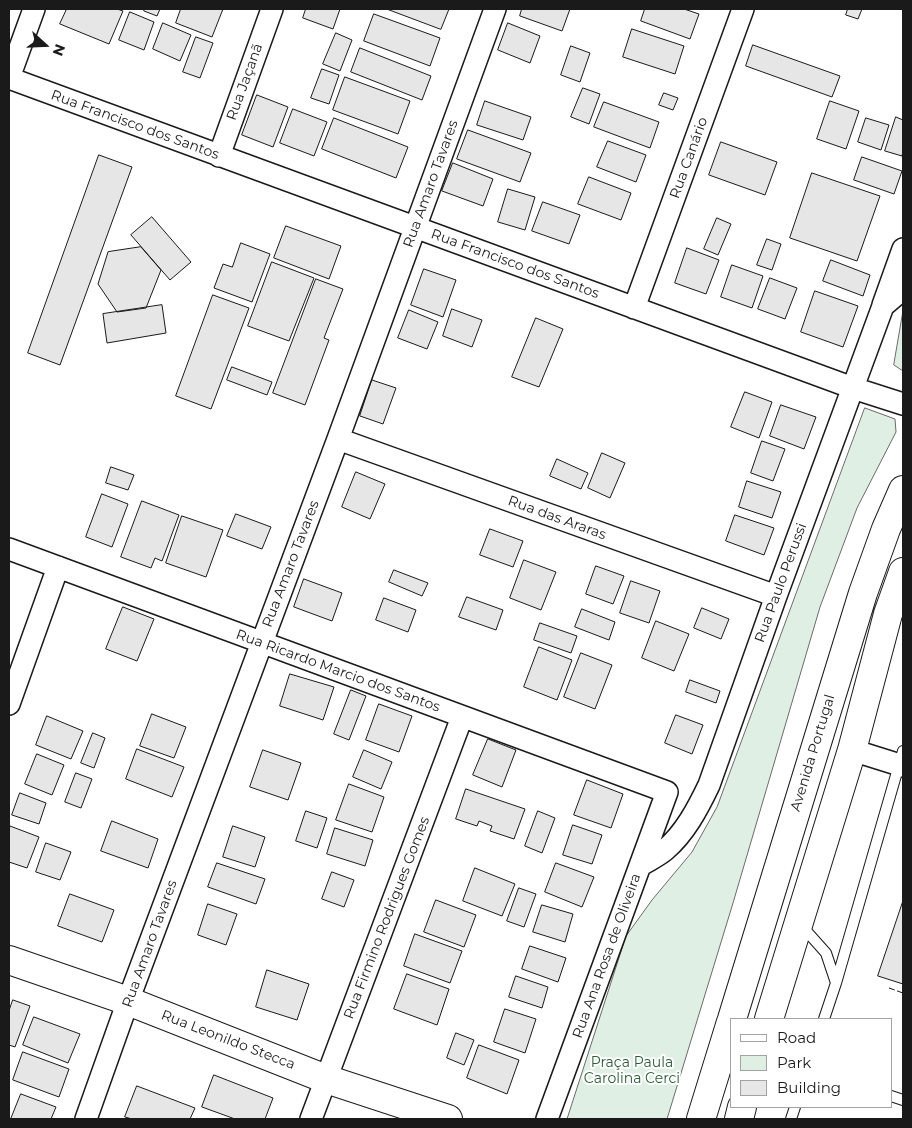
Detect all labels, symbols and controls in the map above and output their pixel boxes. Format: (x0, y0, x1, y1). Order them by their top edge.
north arrow (20, 20, 70, 70)
street label: Rua Jaçanã (223, 41, 267, 123)
text: N (49, 42, 69, 59)
street label: Rua Francisco dos Santos (49, 87, 221, 163)
street label: Rua Canário (667, 115, 711, 201)
street label: Rua Amaro Tavares (400, 118, 462, 250)
street label: Rua Francisco dos Santos (429, 226, 601, 302)
street label: Rua das Araras (506, 492, 608, 544)
street label: Rua Amaro Tavares (259, 498, 323, 630)
street label: Rua Paulo Perussi (752, 521, 810, 645)
street label: Rua Ricardo Marcio dos Santos (234, 626, 442, 716)
street label: Avenida Portugal (787, 693, 839, 813)
street label: Rua Firmino Rodrigues Gomes (341, 814, 433, 1022)
street label: Rua Ana Rosa de Oliveira (569, 871, 645, 1041)
street label: Rua Amaro Tavares (119, 878, 181, 1010)
street label: Rua Leonildo Stecca (159, 1007, 297, 1073)
legend (730, 1018, 892, 1108)
text: Road (777, 1028, 816, 1047)
text: Park (777, 1053, 811, 1072)
park label: Praça Paula Carolina Cerci (584, 1055, 680, 1088)
text: Building (777, 1078, 841, 1097)

